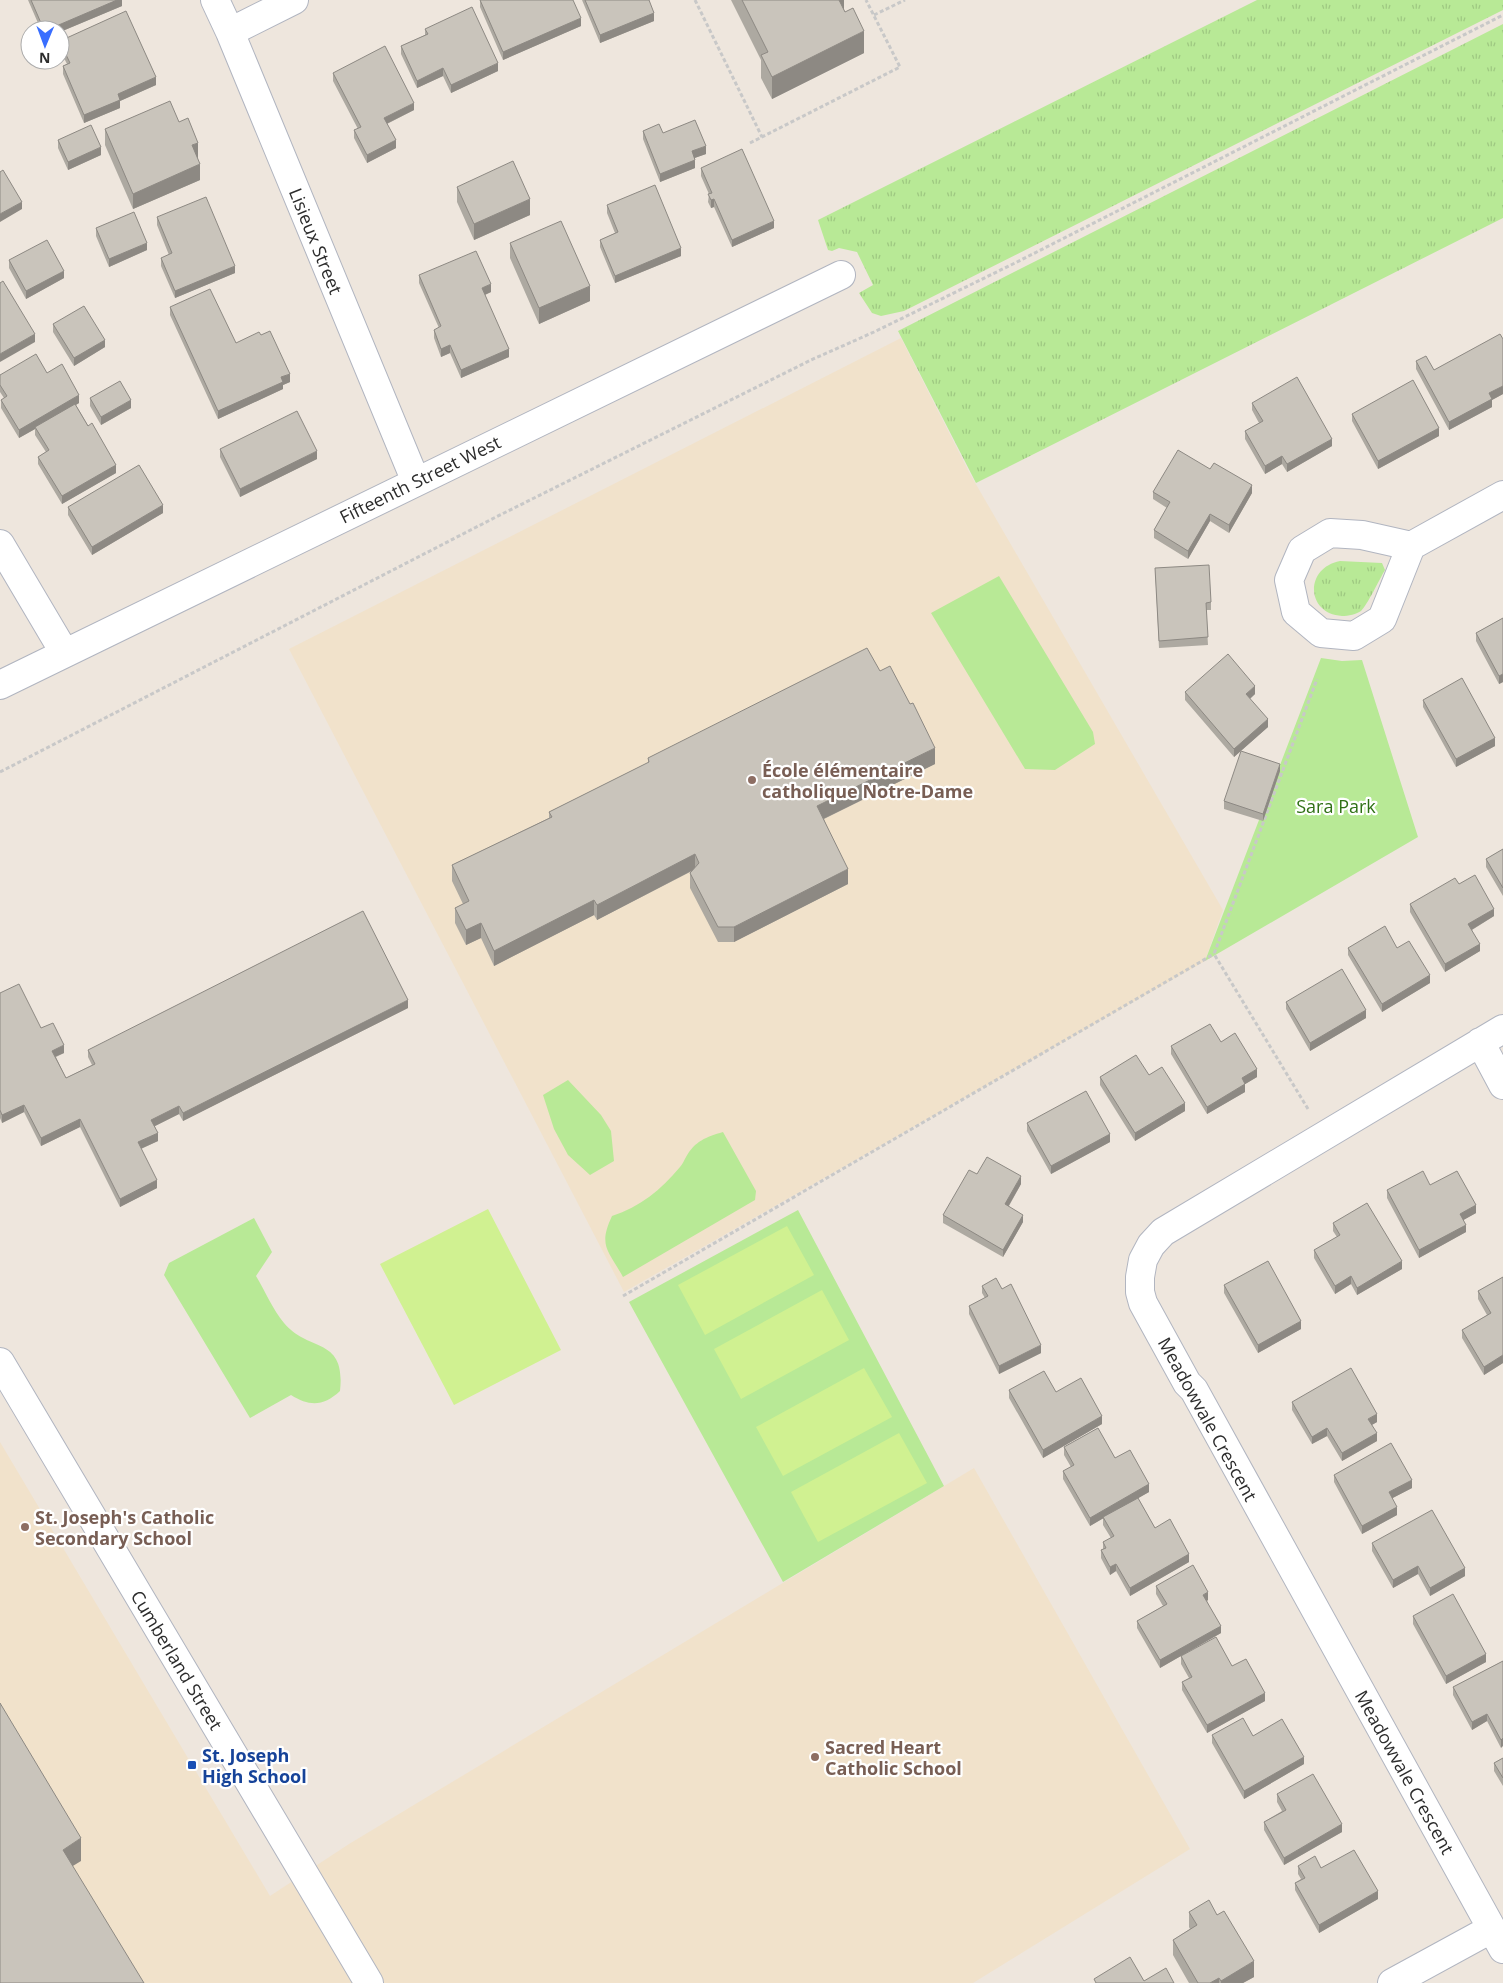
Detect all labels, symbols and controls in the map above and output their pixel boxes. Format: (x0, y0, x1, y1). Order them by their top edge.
north arrow (20, 20, 70, 70)
text: N (39, 49, 51, 68)
street label: Lisieux Street (284, 184, 348, 298)
street label: Fifteenth Street West (335, 430, 505, 528)
place label: École élémentaire catholique Notre-Dame (762, 758, 973, 803)
marker: École élémentaire catholique Notre-Dame (746, 774, 758, 786)
park label: Sara Park (1296, 794, 1376, 818)
street label: Meadowvale Crescent (1153, 1333, 1263, 1505)
place label: St. Joseph's Catholic Secondary School (35, 1505, 214, 1550)
marker: St. Joseph's Catholic Secondary School (19, 1521, 31, 1533)
street label: Cumberland Street (126, 1586, 228, 1734)
street label: Meadowvale Crescent (1350, 1686, 1460, 1858)
place label: Sacred Heart Catholic School (825, 1735, 962, 1780)
place label: St. Joseph High School (202, 1743, 307, 1788)
marker: Sacred Heart Catholic School (809, 1751, 821, 1763)
marker: St. Joseph High School (186, 1759, 198, 1771)

